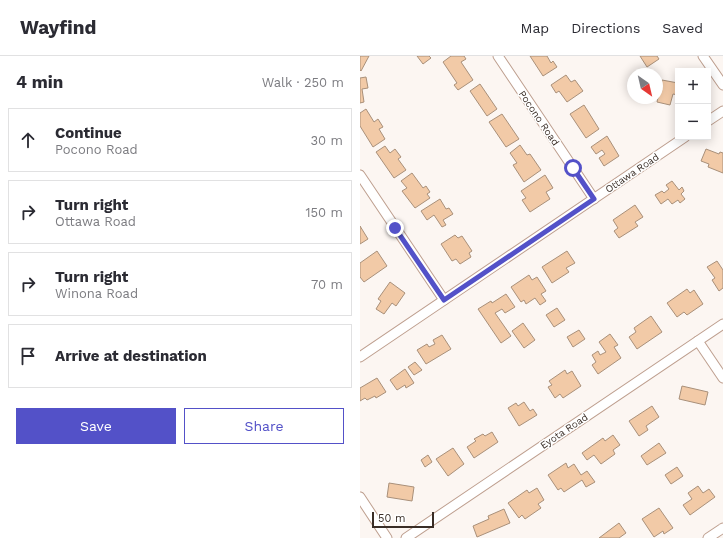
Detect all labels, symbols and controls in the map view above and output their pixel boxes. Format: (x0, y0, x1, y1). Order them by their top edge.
text: Wayfind (20, 16, 96, 39)
text: Map (521, 20, 549, 36)
text: Directions (571, 20, 640, 36)
text: Saved (662, 20, 703, 36)
north arrow (627, 68, 663, 104)
map controls (675, 68, 711, 140)
button: + (675, 68, 711, 104)
text: 4 min (16, 72, 63, 92)
text: Walk · 250 m (262, 75, 344, 90)
street label: Pocono Road (517, 89, 561, 147)
button: − (675, 104, 711, 140)
text: Continue (55, 124, 122, 142)
icon: ahead (17, 129, 39, 151)
text: 30 m (311, 133, 343, 148)
text: Pocono Road (55, 142, 138, 157)
street label: Ottawa Road (603, 151, 661, 195)
route start (564, 159, 582, 177)
text: Turn right (55, 196, 128, 214)
icon: right (17, 201, 39, 223)
text: 150 m (305, 205, 343, 220)
text: Ottawa Road (55, 214, 136, 229)
route end (386, 219, 404, 237)
text: Turn right (55, 268, 128, 286)
icon: right (17, 273, 39, 295)
text: 70 m (311, 277, 343, 292)
text: Winona Road (55, 286, 138, 301)
icon: arrive (17, 345, 39, 367)
text: Arrive at destination (55, 347, 207, 365)
button: Save (16, 408, 176, 444)
button: Share (184, 408, 344, 444)
street label: Eyota Road (538, 411, 590, 451)
scale bar (372, 510, 434, 529)
text: 50 m (378, 512, 405, 525)

